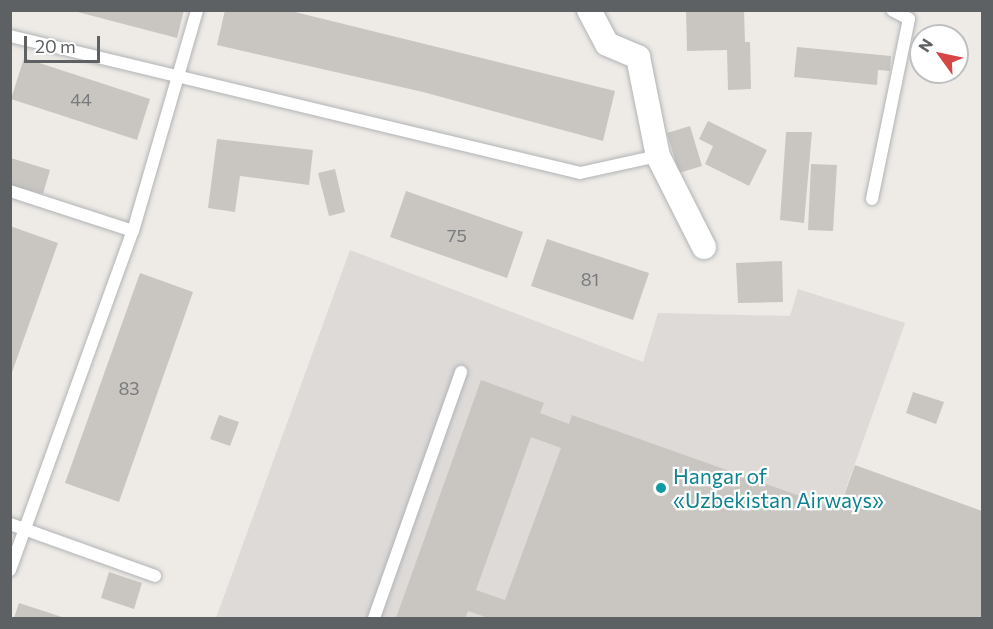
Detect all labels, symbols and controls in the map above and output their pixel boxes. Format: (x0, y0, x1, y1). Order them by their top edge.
scale bar (27, 24, 104, 62)
north arrow (909, 24, 969, 84)
text: 20 m (35, 35, 76, 57)
text: N (914, 35, 936, 55)
house number: 44 (70, 88, 92, 110)
house number: 75 (447, 224, 467, 246)
house number: 81 (581, 268, 599, 290)
house number: 83 (118, 377, 140, 399)
place label: Hangar of «Uzbekistan Airways» (673, 463, 884, 513)
marker: Hangar of «Uzbekistan Airways» (654, 481, 668, 495)

